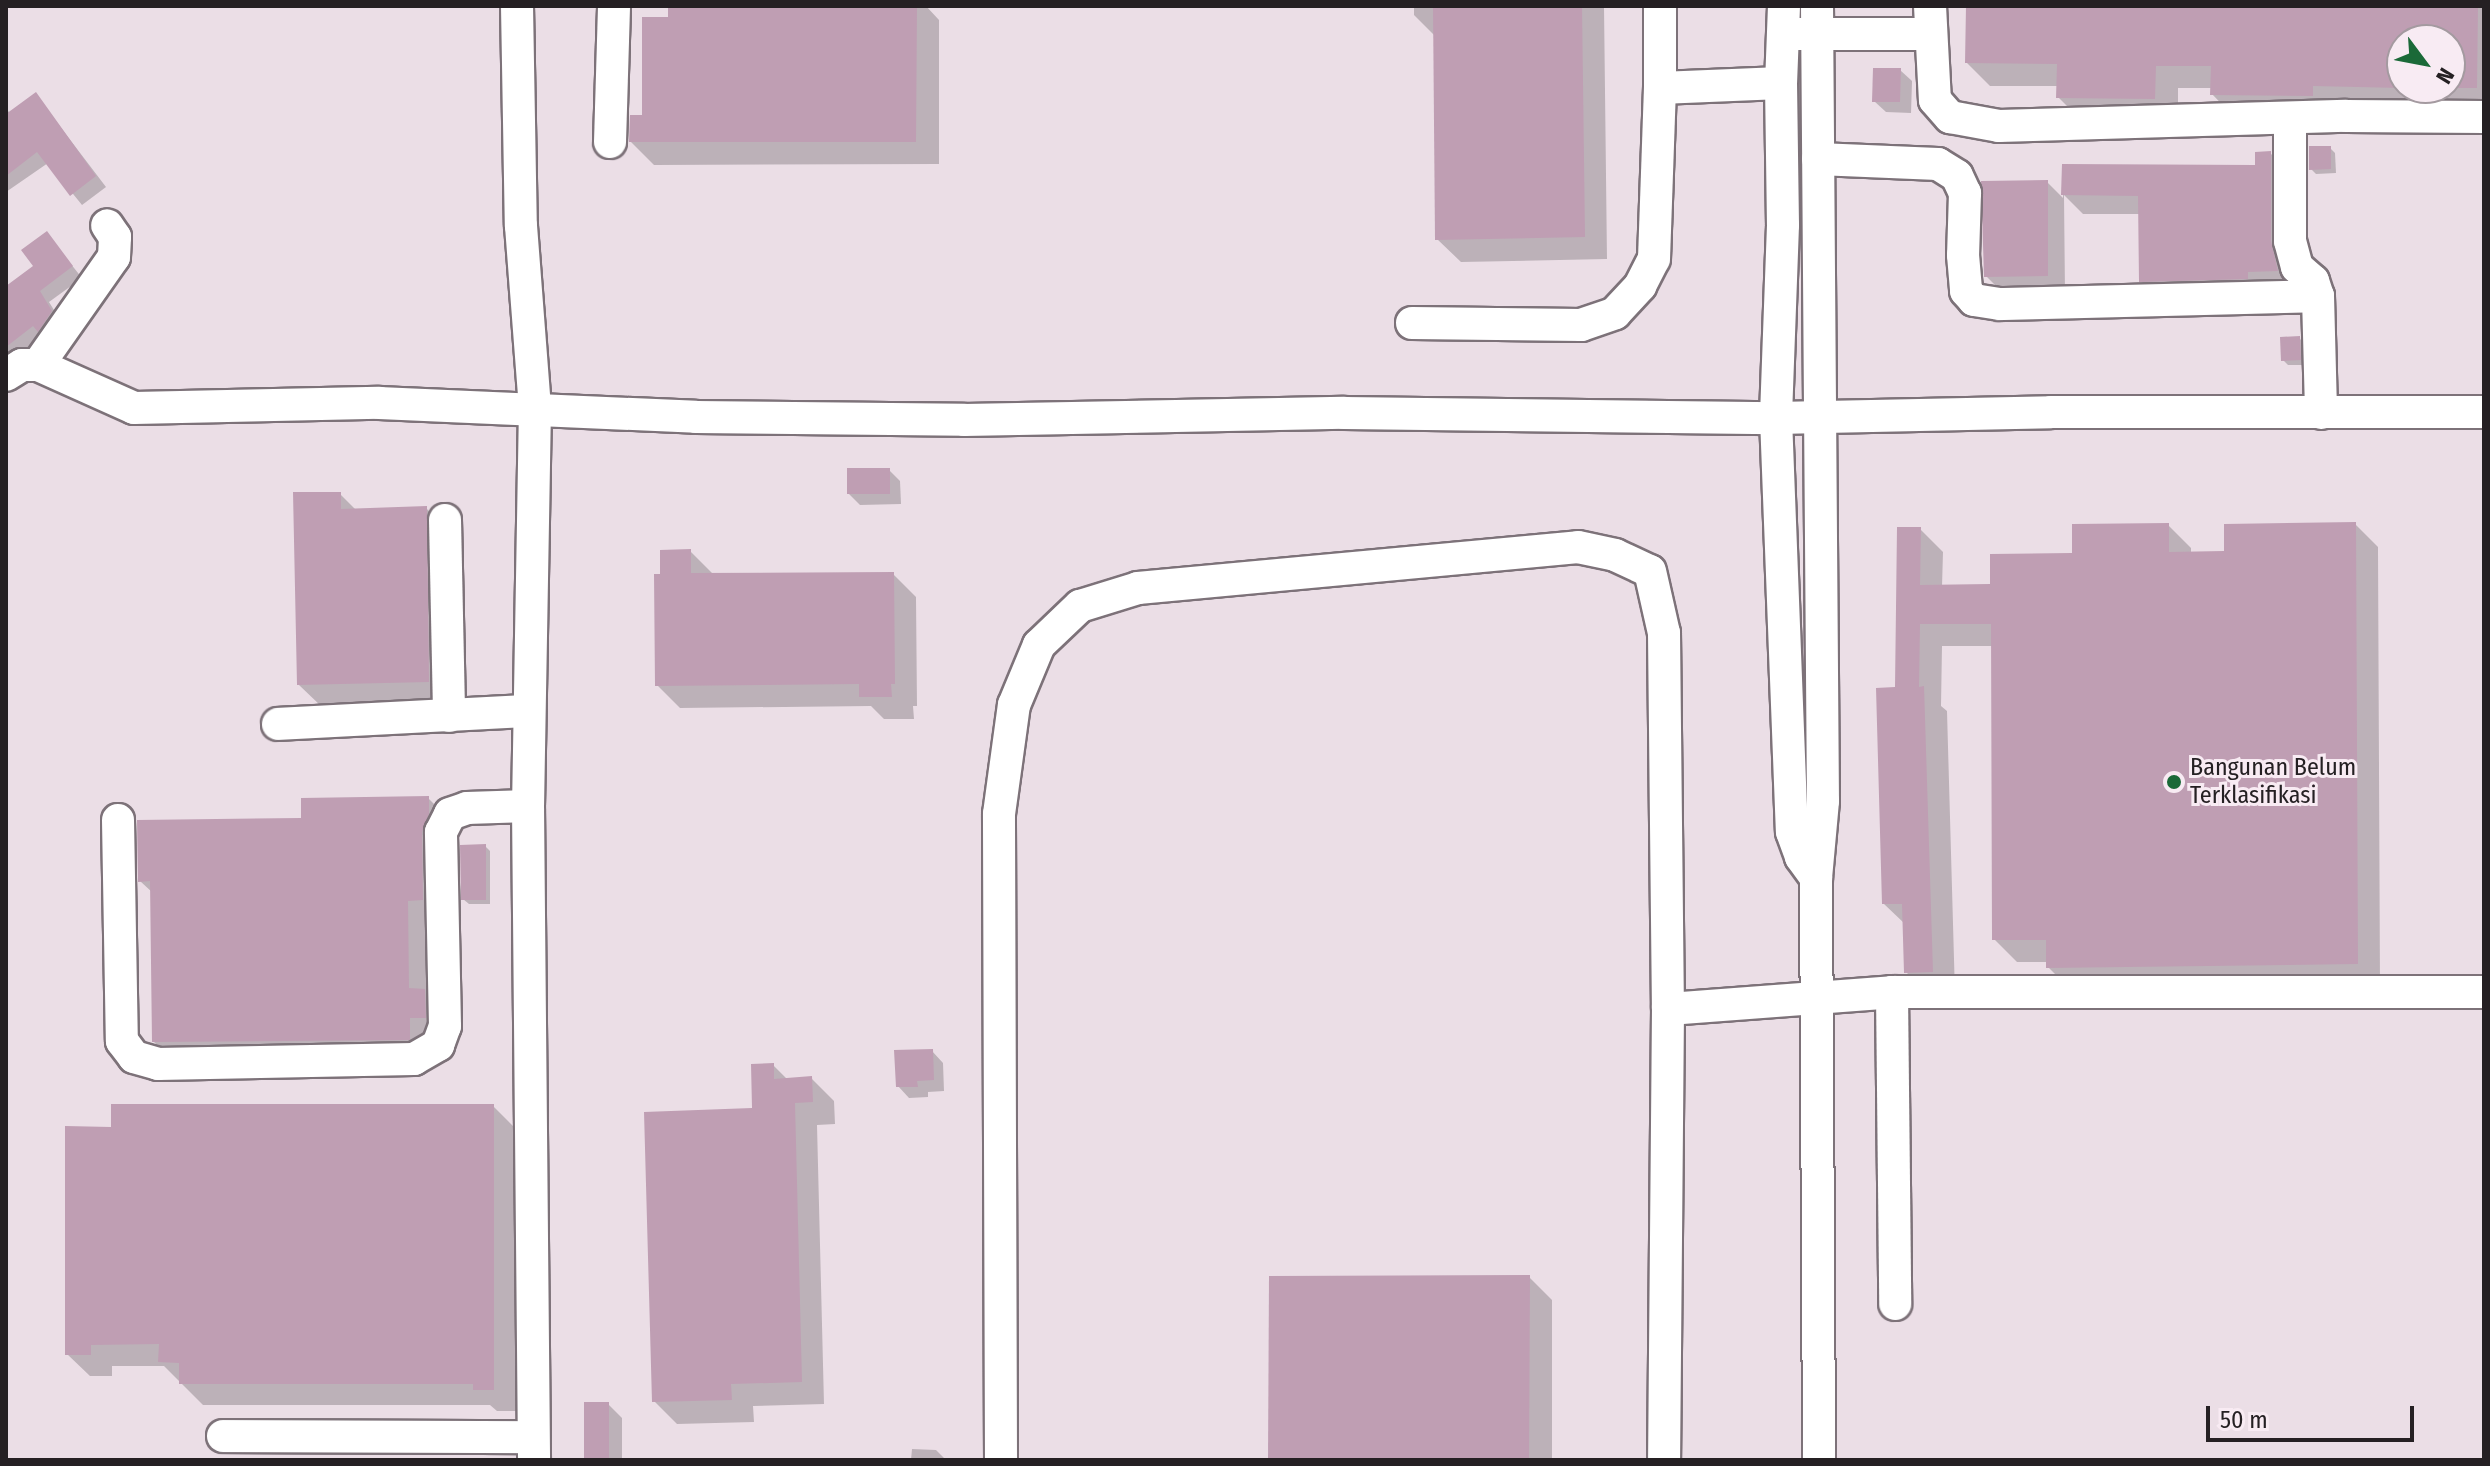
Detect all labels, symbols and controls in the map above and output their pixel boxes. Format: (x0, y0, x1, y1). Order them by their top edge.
north arrow (2386, 24, 2466, 104)
text: N (2430, 63, 2460, 89)
place label: Bangunan Belum Terklasifikasi (2190, 754, 2356, 810)
marker: Bangunan Belum Terklasifikasi (2165, 773, 2183, 791)
scale bar (2210, 1390, 2418, 1440)
text: 50 m (2220, 1406, 2268, 1434)

